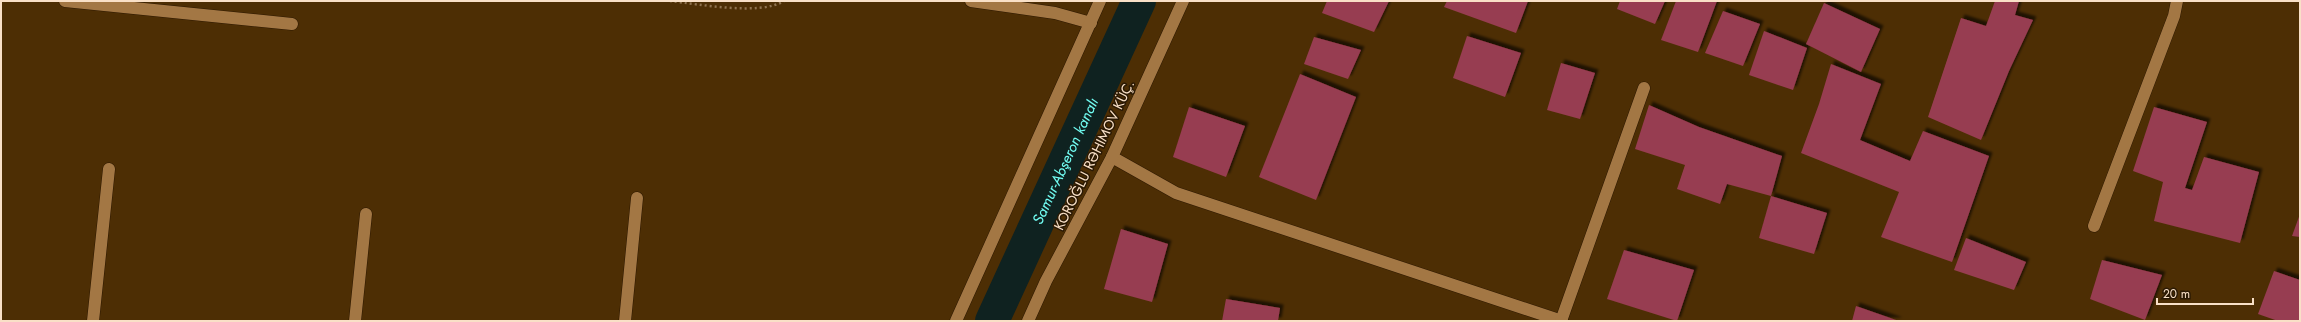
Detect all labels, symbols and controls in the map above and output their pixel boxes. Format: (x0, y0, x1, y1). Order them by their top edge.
street label: KOROĞLU RƏHIMOV KÜÇ. (1049, 76, 1139, 234)
water label: Samur-Abşeron kanalı (1027, 94, 1104, 228)
scale bar (2157, 280, 2253, 306)
text: 20 m (2163, 285, 2190, 303)

